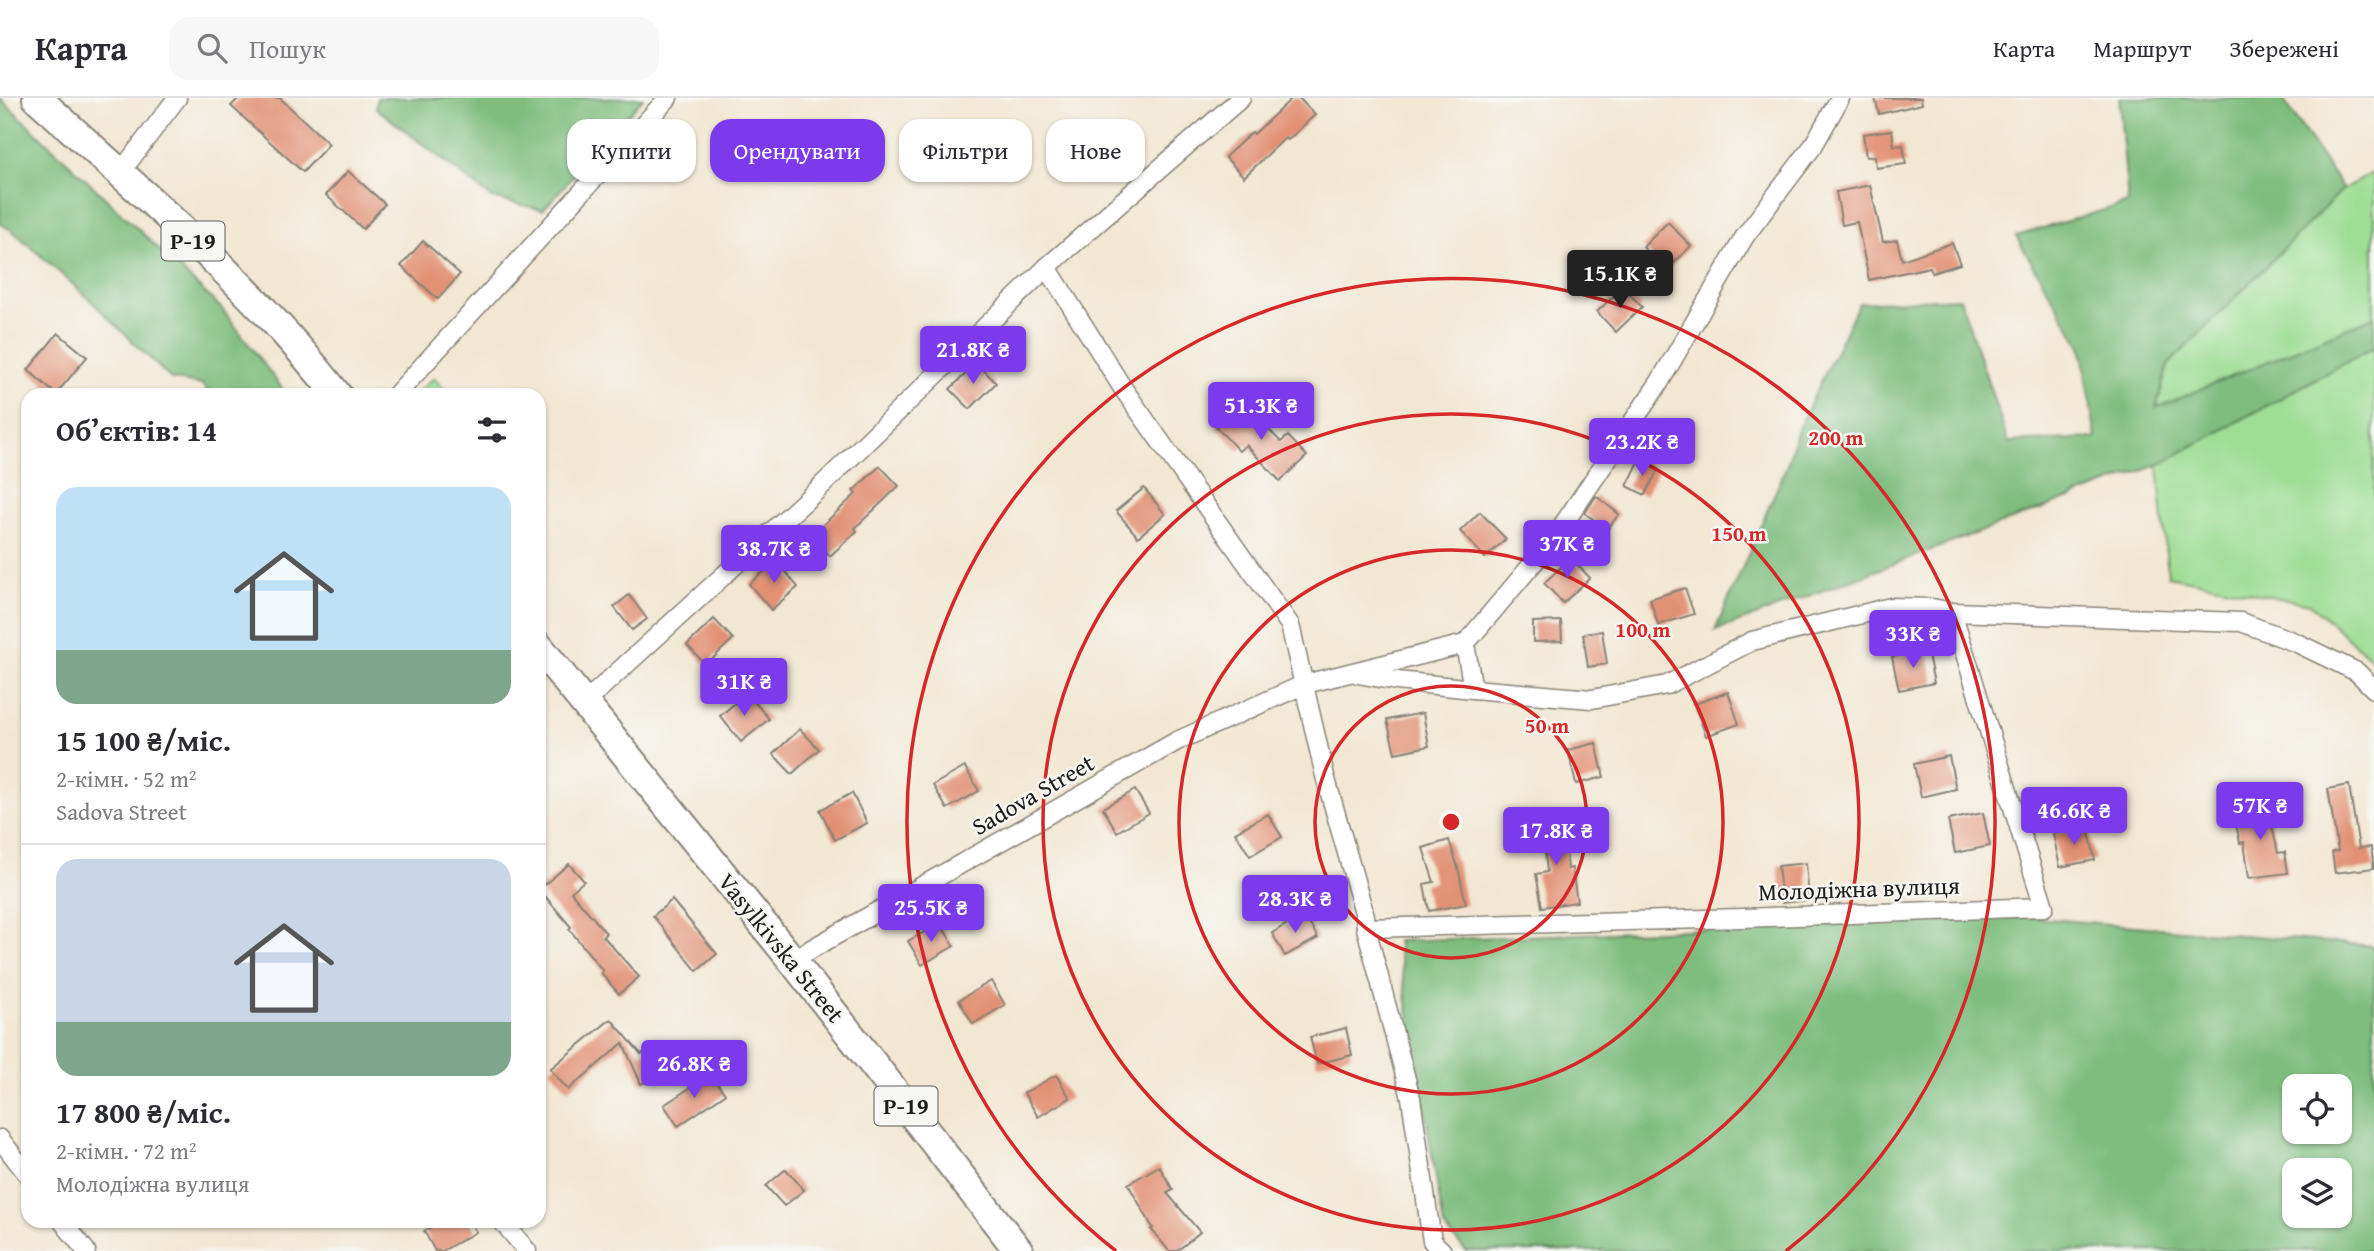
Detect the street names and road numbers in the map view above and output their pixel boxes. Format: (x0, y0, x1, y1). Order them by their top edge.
road number: Р-19 (162, 222, 224, 260)
street label: Sadova Street (965, 745, 1101, 844)
street label: Vasylkivska Street (710, 865, 853, 1031)
street label: Молодіжна вулиця (1758, 867, 1960, 910)
road number: Р-19 (874, 1086, 937, 1126)

